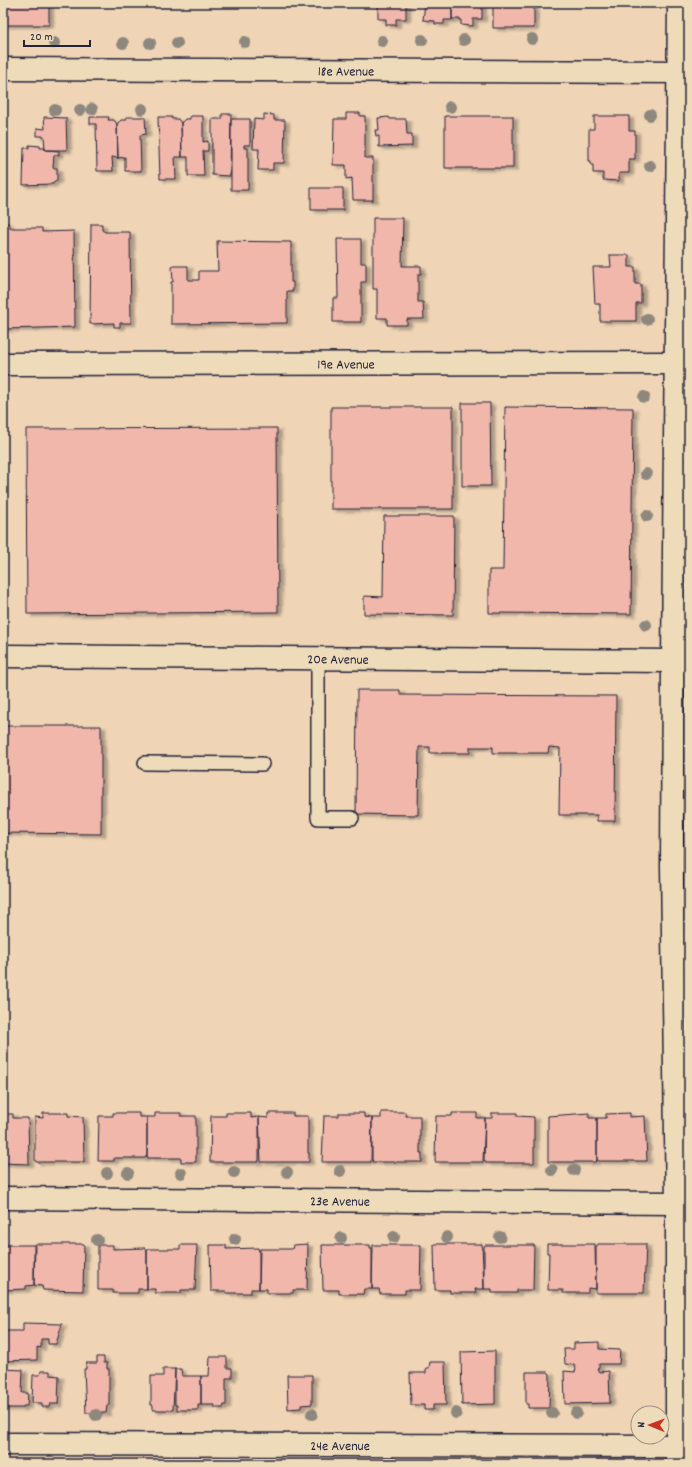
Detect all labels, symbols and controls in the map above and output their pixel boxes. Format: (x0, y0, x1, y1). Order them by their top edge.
scale bar (24, 22, 90, 48)
text: 20 m (30, 29, 53, 46)
street label: 18e Avenue (318, 62, 374, 83)
street label: 19e Avenue (317, 355, 375, 376)
street label: 20e Avenue (307, 650, 369, 671)
street label: 23e Avenue (310, 1192, 370, 1213)
north arrow (630, 1405, 670, 1445)
text: N (634, 1421, 650, 1428)
street label: 24e Avenue (310, 1437, 370, 1457)

